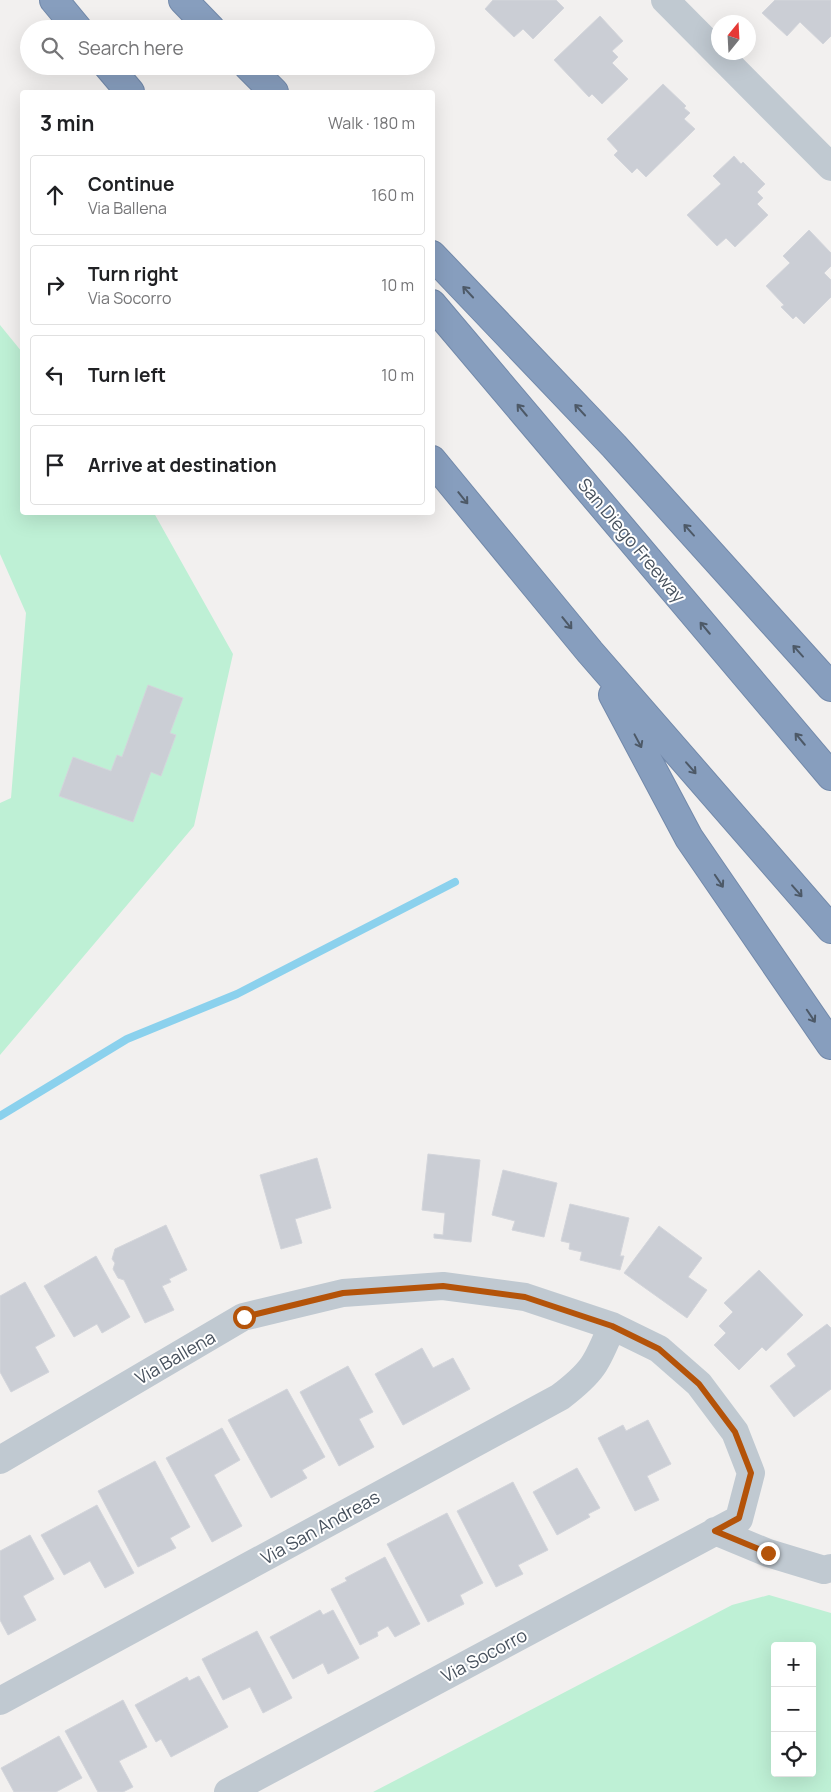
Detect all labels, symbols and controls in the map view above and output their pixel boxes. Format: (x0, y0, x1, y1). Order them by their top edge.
north arrow (711, 15, 756, 60)
search box (20, 20, 435, 75)
icon: search (38, 34, 66, 62)
text: Search here (78, 35, 184, 61)
text: 3 min (40, 109, 94, 137)
text: Walk · 180 m (328, 112, 415, 134)
text: Continue (88, 171, 174, 197)
icon: ahead (41, 181, 69, 209)
text: 160 m (371, 184, 414, 206)
text: Via Ballena (88, 197, 167, 219)
text: Turn right (88, 261, 178, 287)
icon: right (41, 271, 69, 299)
text: 10 m (381, 274, 414, 296)
one-way arrow (462, 286, 474, 299)
text: Via Socorro (88, 287, 171, 309)
icon: left (41, 361, 69, 389)
text: Turn left (88, 362, 166, 388)
text: 10 m (381, 364, 414, 386)
one-way arrow (516, 403, 527, 416)
one-way arrow (574, 404, 586, 417)
icon: arrive (41, 451, 69, 479)
text: Arrive at destination (88, 452, 277, 478)
street label: San Diego Freeway (573, 473, 691, 608)
one-way arrow (458, 491, 469, 504)
one-way arrow (684, 524, 695, 537)
one-way arrow (561, 617, 572, 630)
one-way arrow (700, 621, 711, 634)
one-way arrow (792, 644, 804, 657)
one-way arrow (634, 733, 643, 748)
one-way arrow (794, 733, 805, 746)
one-way arrow (685, 761, 697, 774)
one-way arrow (714, 874, 724, 888)
one-way arrow (792, 884, 803, 897)
one-way arrow (806, 1008, 816, 1022)
route start (233, 1306, 256, 1329)
street label: Via Ballena (131, 1324, 219, 1390)
street label: Via San Andreas (256, 1484, 384, 1570)
route end (757, 1542, 780, 1565)
street label: Via Socorro (437, 1622, 531, 1688)
map controls (771, 1642, 816, 1777)
button: + (771, 1642, 816, 1687)
button: − (771, 1687, 816, 1732)
button: locate (771, 1732, 816, 1777)

